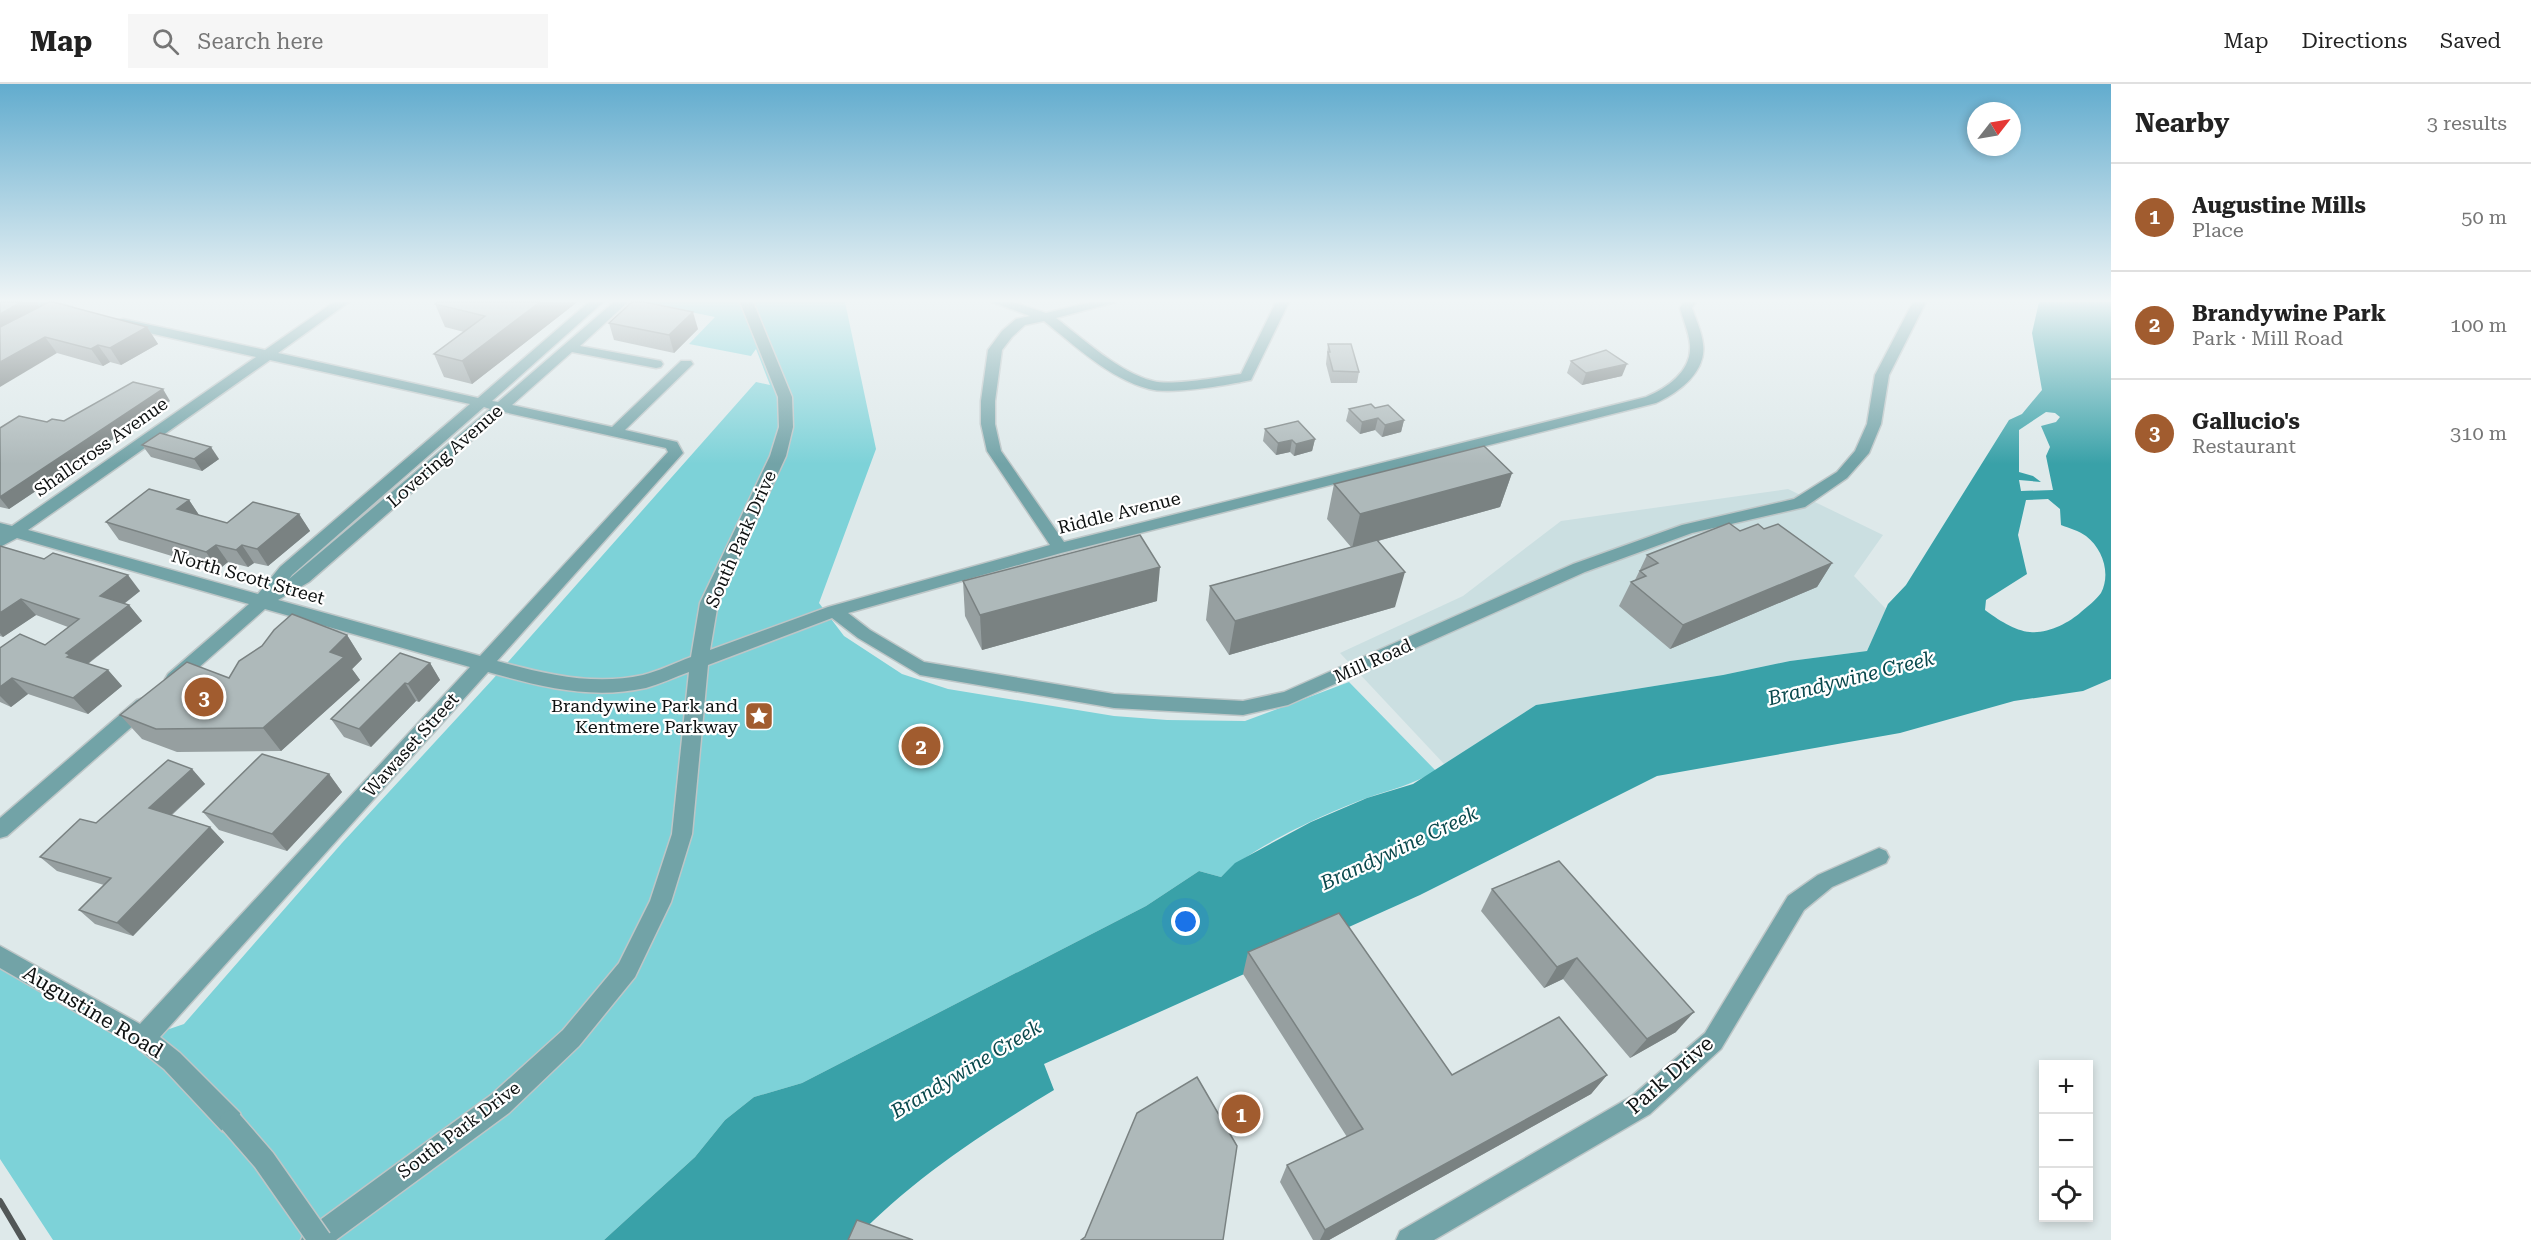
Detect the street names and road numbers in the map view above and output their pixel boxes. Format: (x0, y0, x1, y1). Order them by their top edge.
street label: Shallcross Avenue (30, 393, 172, 501)
street label: Lovering Avenue (383, 400, 507, 511)
street label: South Park Drive (701, 467, 780, 611)
street label: Riddle Avenue (1055, 487, 1183, 538)
street label: North Scott Street (169, 545, 327, 608)
street label: Mill Road (1331, 634, 1415, 687)
street label: Wawaset Street (358, 688, 463, 801)
street label: Augustine Road (19, 961, 168, 1064)
street label: Park Drive (1622, 1031, 1718, 1119)
street label: South Park Drive (393, 1077, 524, 1182)

